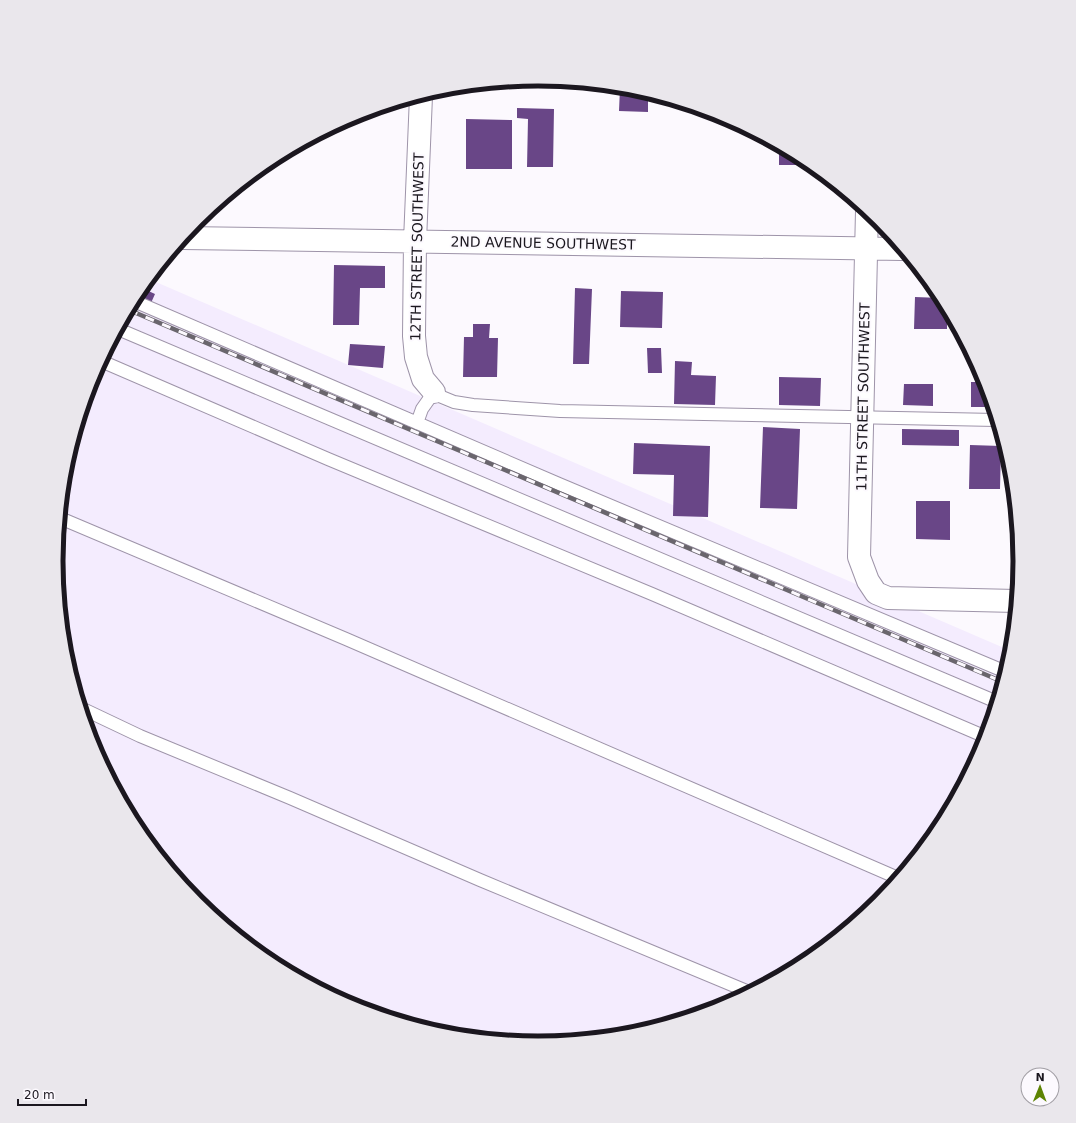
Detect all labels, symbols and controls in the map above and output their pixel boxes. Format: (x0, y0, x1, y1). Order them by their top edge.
street label: 12TH STREET SOUTHWEST (407, 152, 427, 341)
street label: 2ND AVENUE SOUTHWEST (450, 233, 636, 253)
street label: 11TH STREET SOUTHWEST (853, 302, 873, 491)
north arrow (1020, 1067, 1060, 1107)
text: N (1035, 1071, 1045, 1084)
scale bar (18, 1081, 86, 1107)
text: 20 m (24, 1088, 55, 1102)

